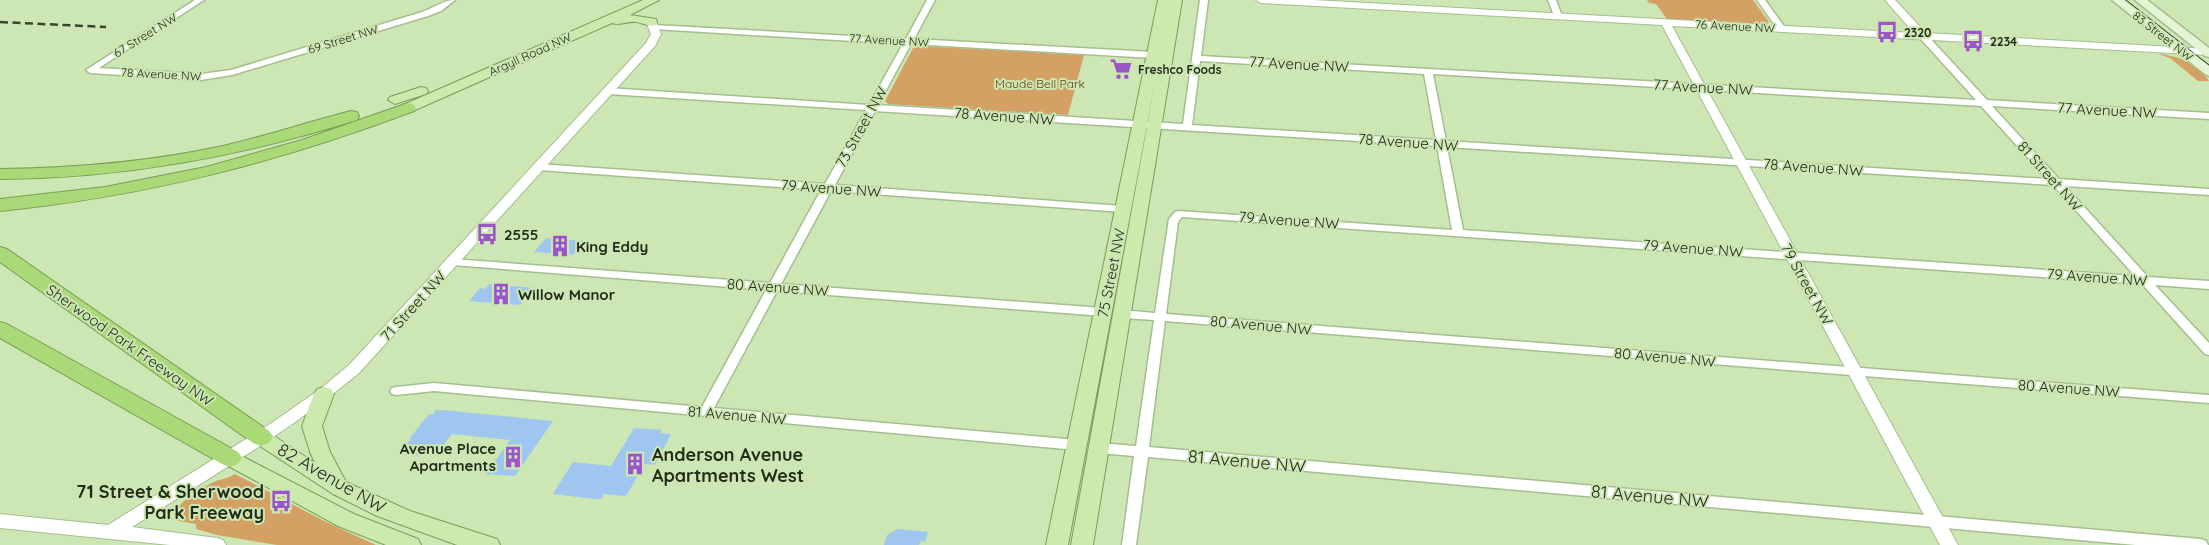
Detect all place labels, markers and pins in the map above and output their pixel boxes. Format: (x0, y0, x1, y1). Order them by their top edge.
bus stop icon: 2320 (1874, 19, 1900, 45)
place label: 2320 (1904, 25, 1931, 40)
bus stop icon: 2234 (1960, 28, 1986, 54)
place label: 2234 (1990, 34, 2017, 49)
supermarket icon: Freshco Foods (1108, 56, 1134, 82)
place label: Freshco Foods (1138, 62, 1222, 77)
bus stop icon: 2555 (474, 221, 500, 247)
place label: 2555 (504, 225, 538, 244)
building icon: King Eddy (547, 233, 573, 259)
place label: King Eddy (576, 237, 648, 256)
building icon: Willow Manor (488, 281, 514, 307)
place label: Willow Manor (518, 285, 616, 304)
place label: Avenue Place Apartments (400, 439, 496, 475)
place label: Anderson Avenue Apartments West (652, 443, 804, 487)
building icon: Avenue Place Apartments (500, 444, 526, 470)
building icon: Anderson Avenue Apartments West (622, 451, 648, 477)
place label: 71 Street & Sherwood Park Freeway (76, 480, 264, 524)
bus stop icon: 71 Street & Sherwood Park Freeway (268, 488, 294, 514)

